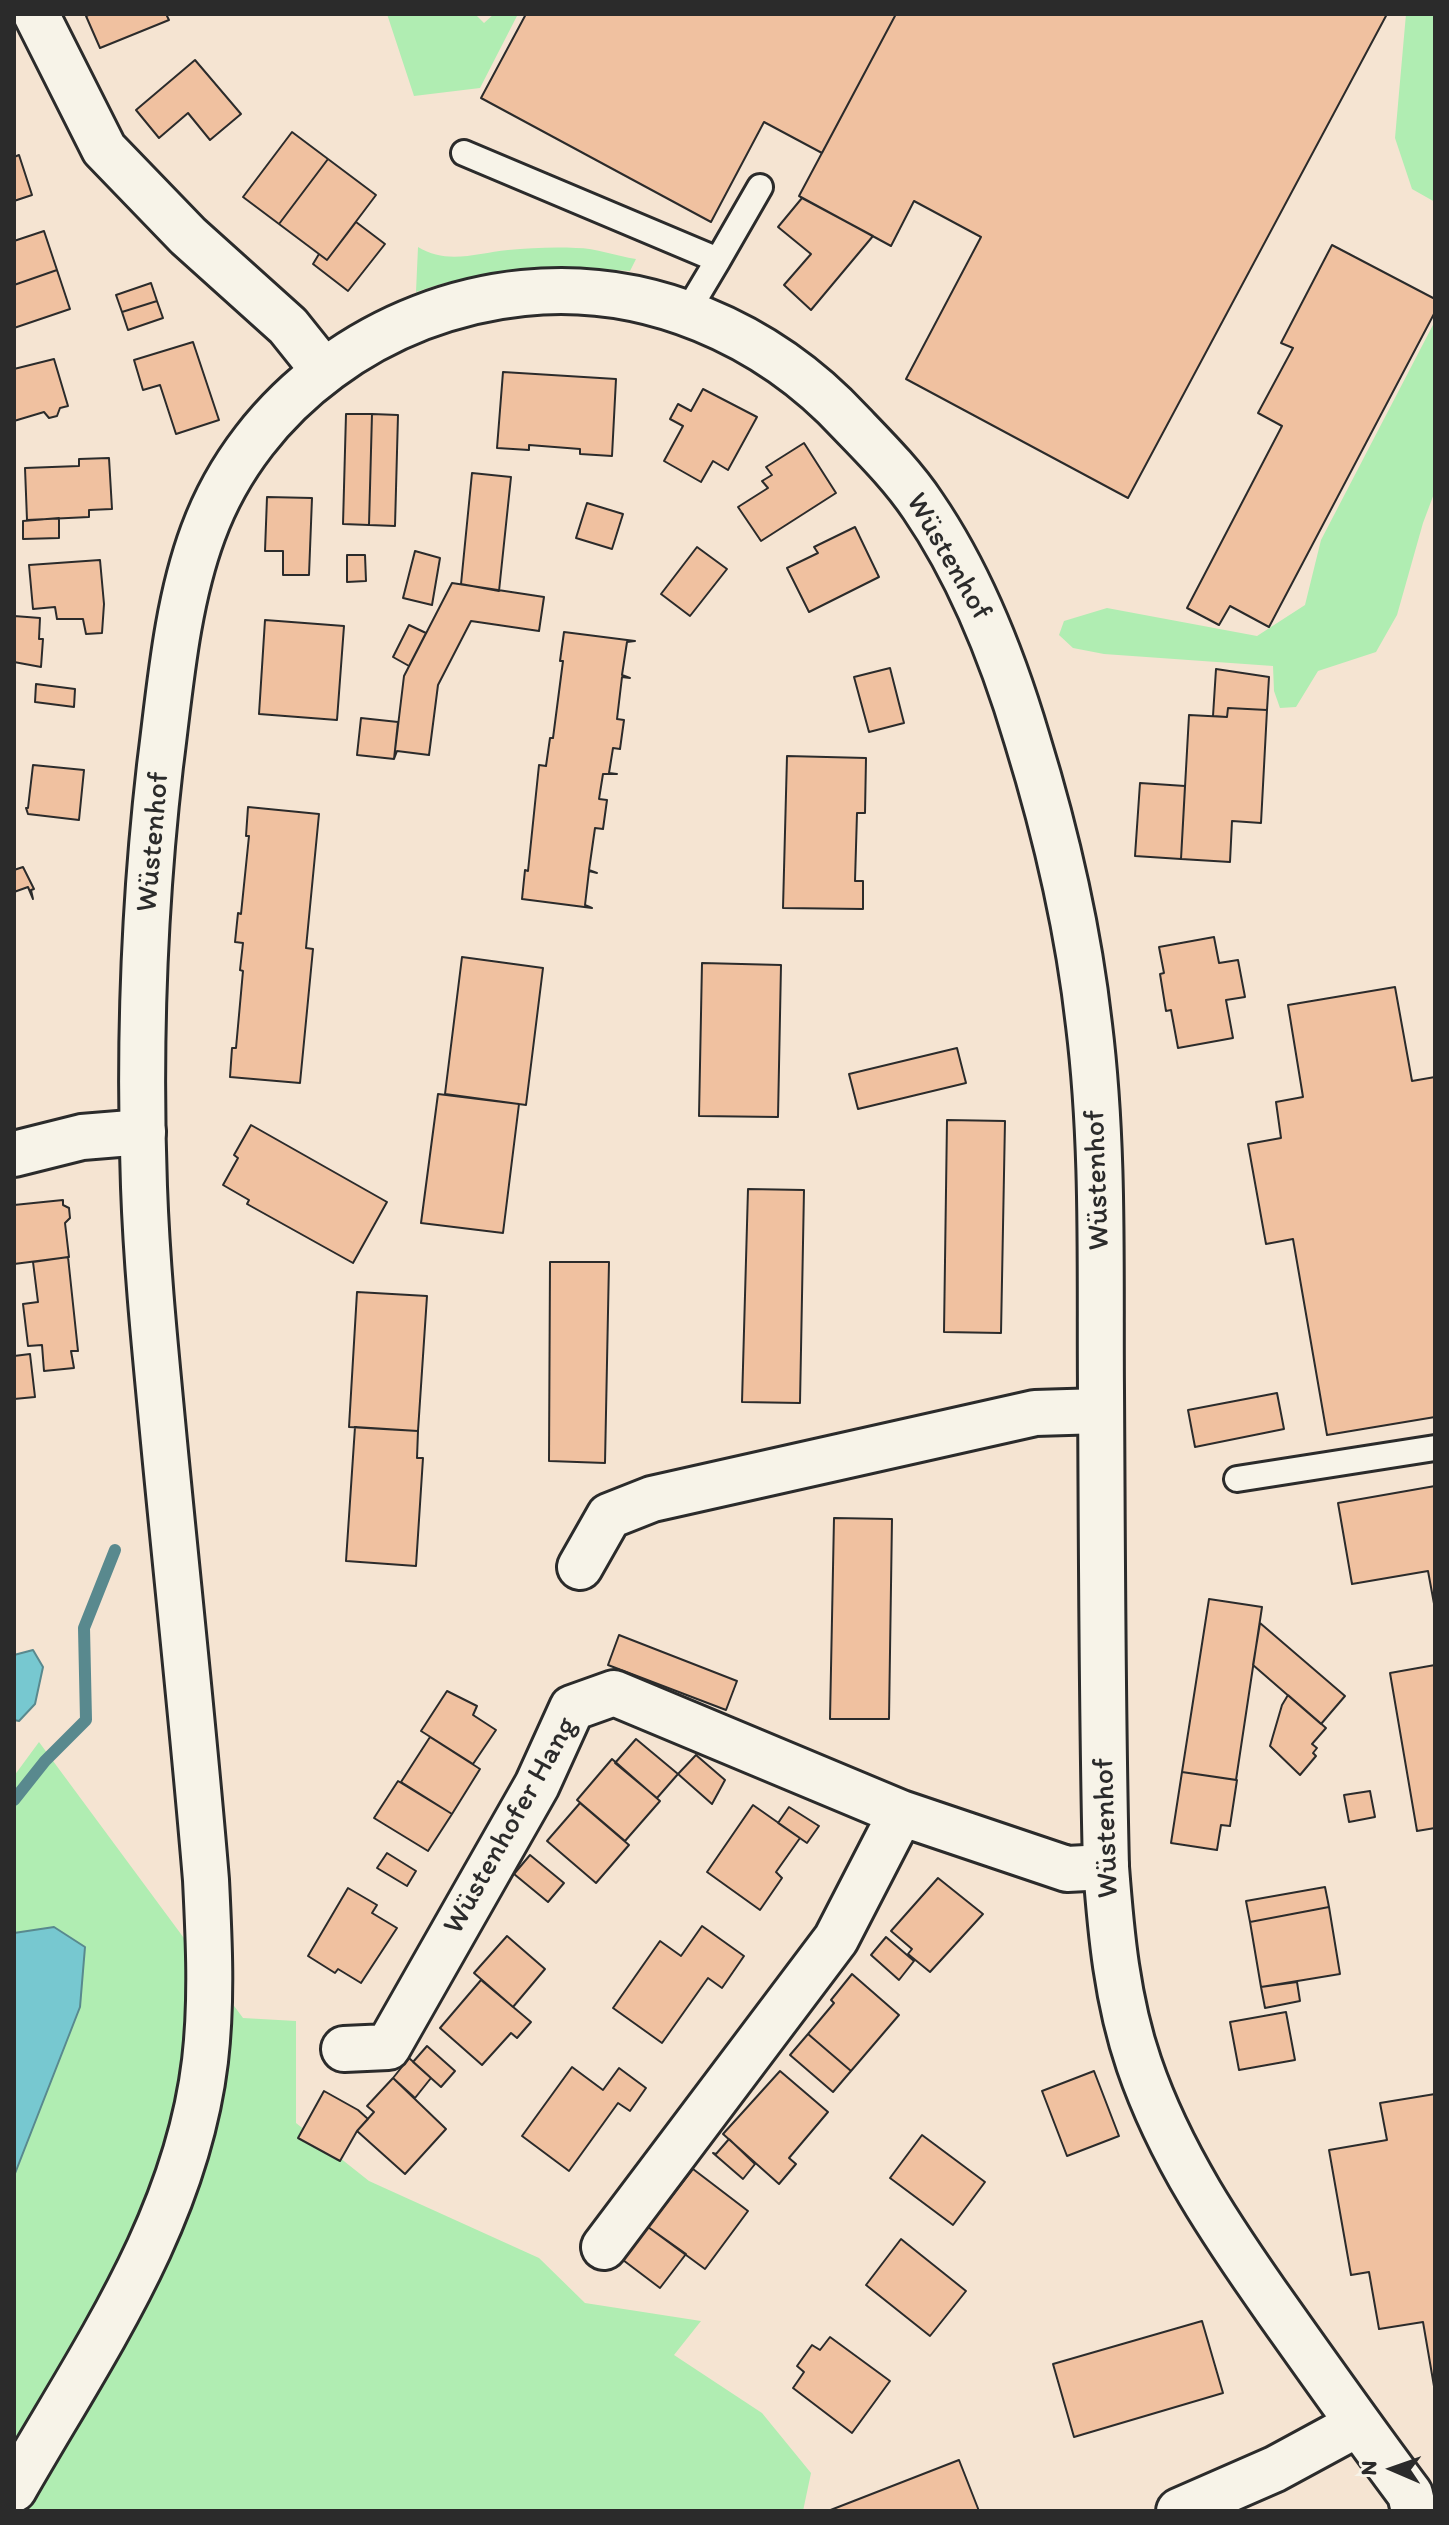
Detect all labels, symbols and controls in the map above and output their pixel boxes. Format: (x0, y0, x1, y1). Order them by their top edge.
street label: Wüstenhof (897, 487, 999, 627)
street label: Wüstenhof (130, 770, 178, 914)
street label: Wüstenhof (1078, 1109, 1118, 1251)
street label: Wüstenhofer Hang (436, 1711, 586, 1941)
street label: Wüstenhof (1087, 1757, 1127, 1899)
north arrow (1353, 2429, 1433, 2509)
text: N (1355, 2460, 1382, 2476)

